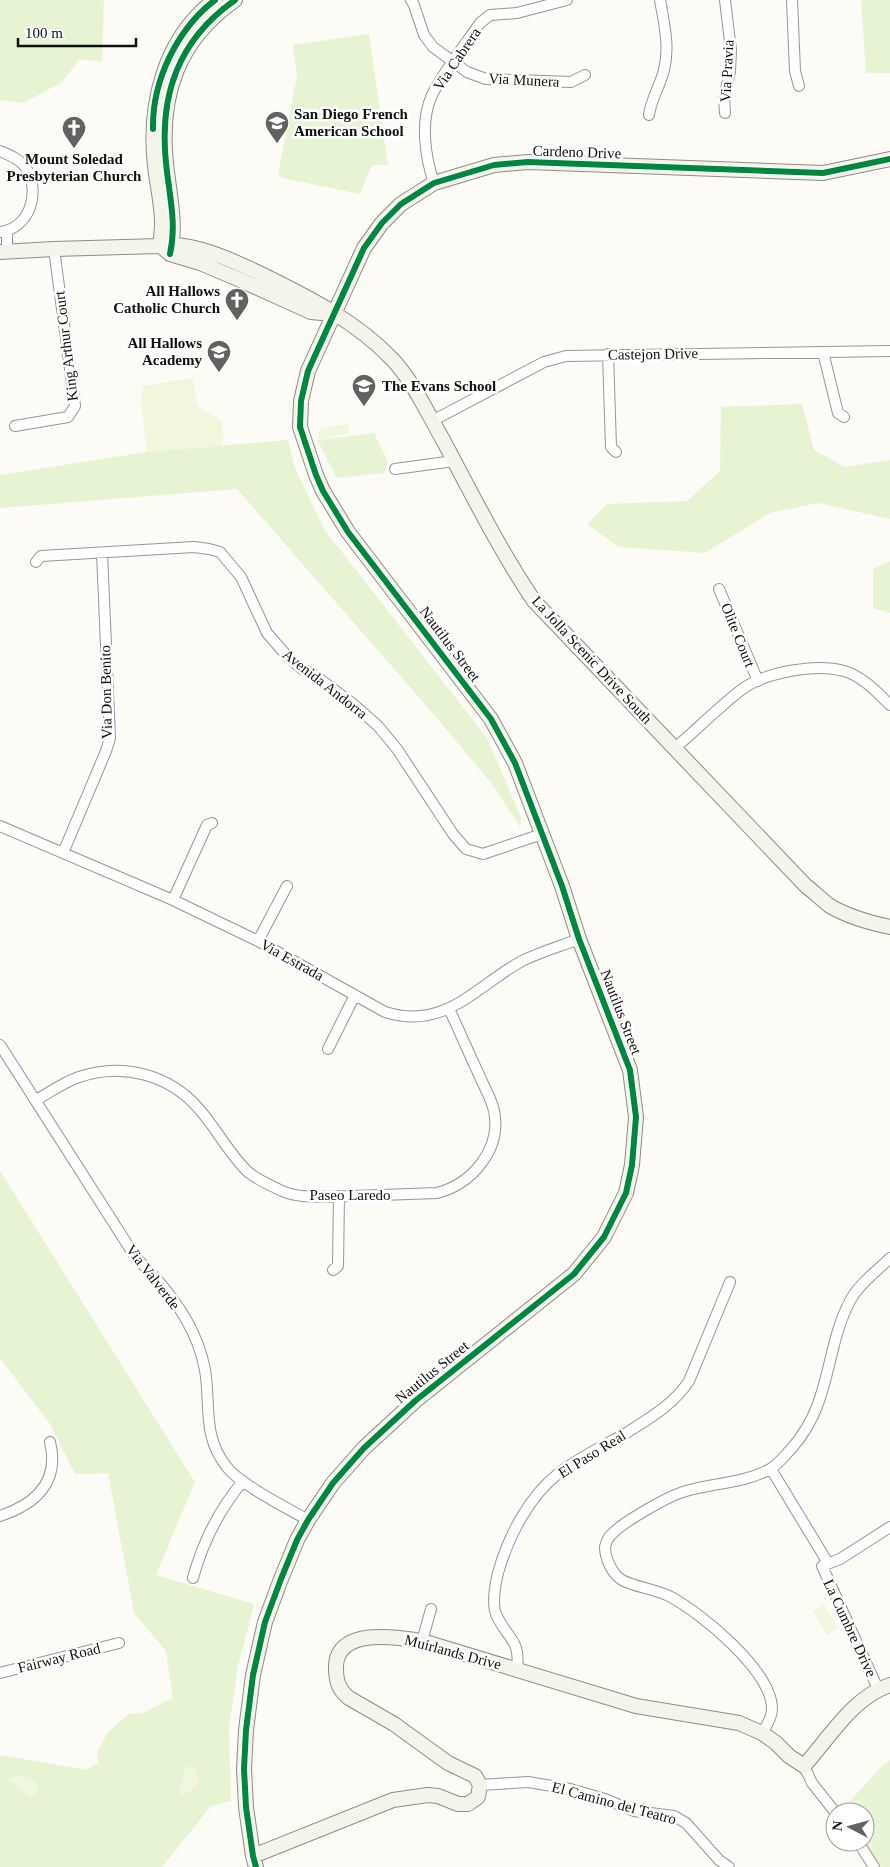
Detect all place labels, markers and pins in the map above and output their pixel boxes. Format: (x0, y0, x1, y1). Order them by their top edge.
place label: San Diego French American School (294, 106, 409, 139)
school or university icon: San Diego French American School (264, 110, 290, 144)
church icon: Mount Soledad Presbyterian Church (61, 115, 87, 149)
place label: Mount Soledad Presbyterian Church (7, 151, 142, 184)
place label: All Hallows Catholic Church (113, 283, 221, 316)
church icon: All Hallows Catholic Church (224, 287, 250, 321)
place label: All Hallows Academy (127, 335, 202, 368)
school or university icon: All Hallows Academy (206, 339, 232, 373)
school or university icon: The Evans School (351, 373, 377, 407)
place label: The Evans School (382, 378, 496, 394)

